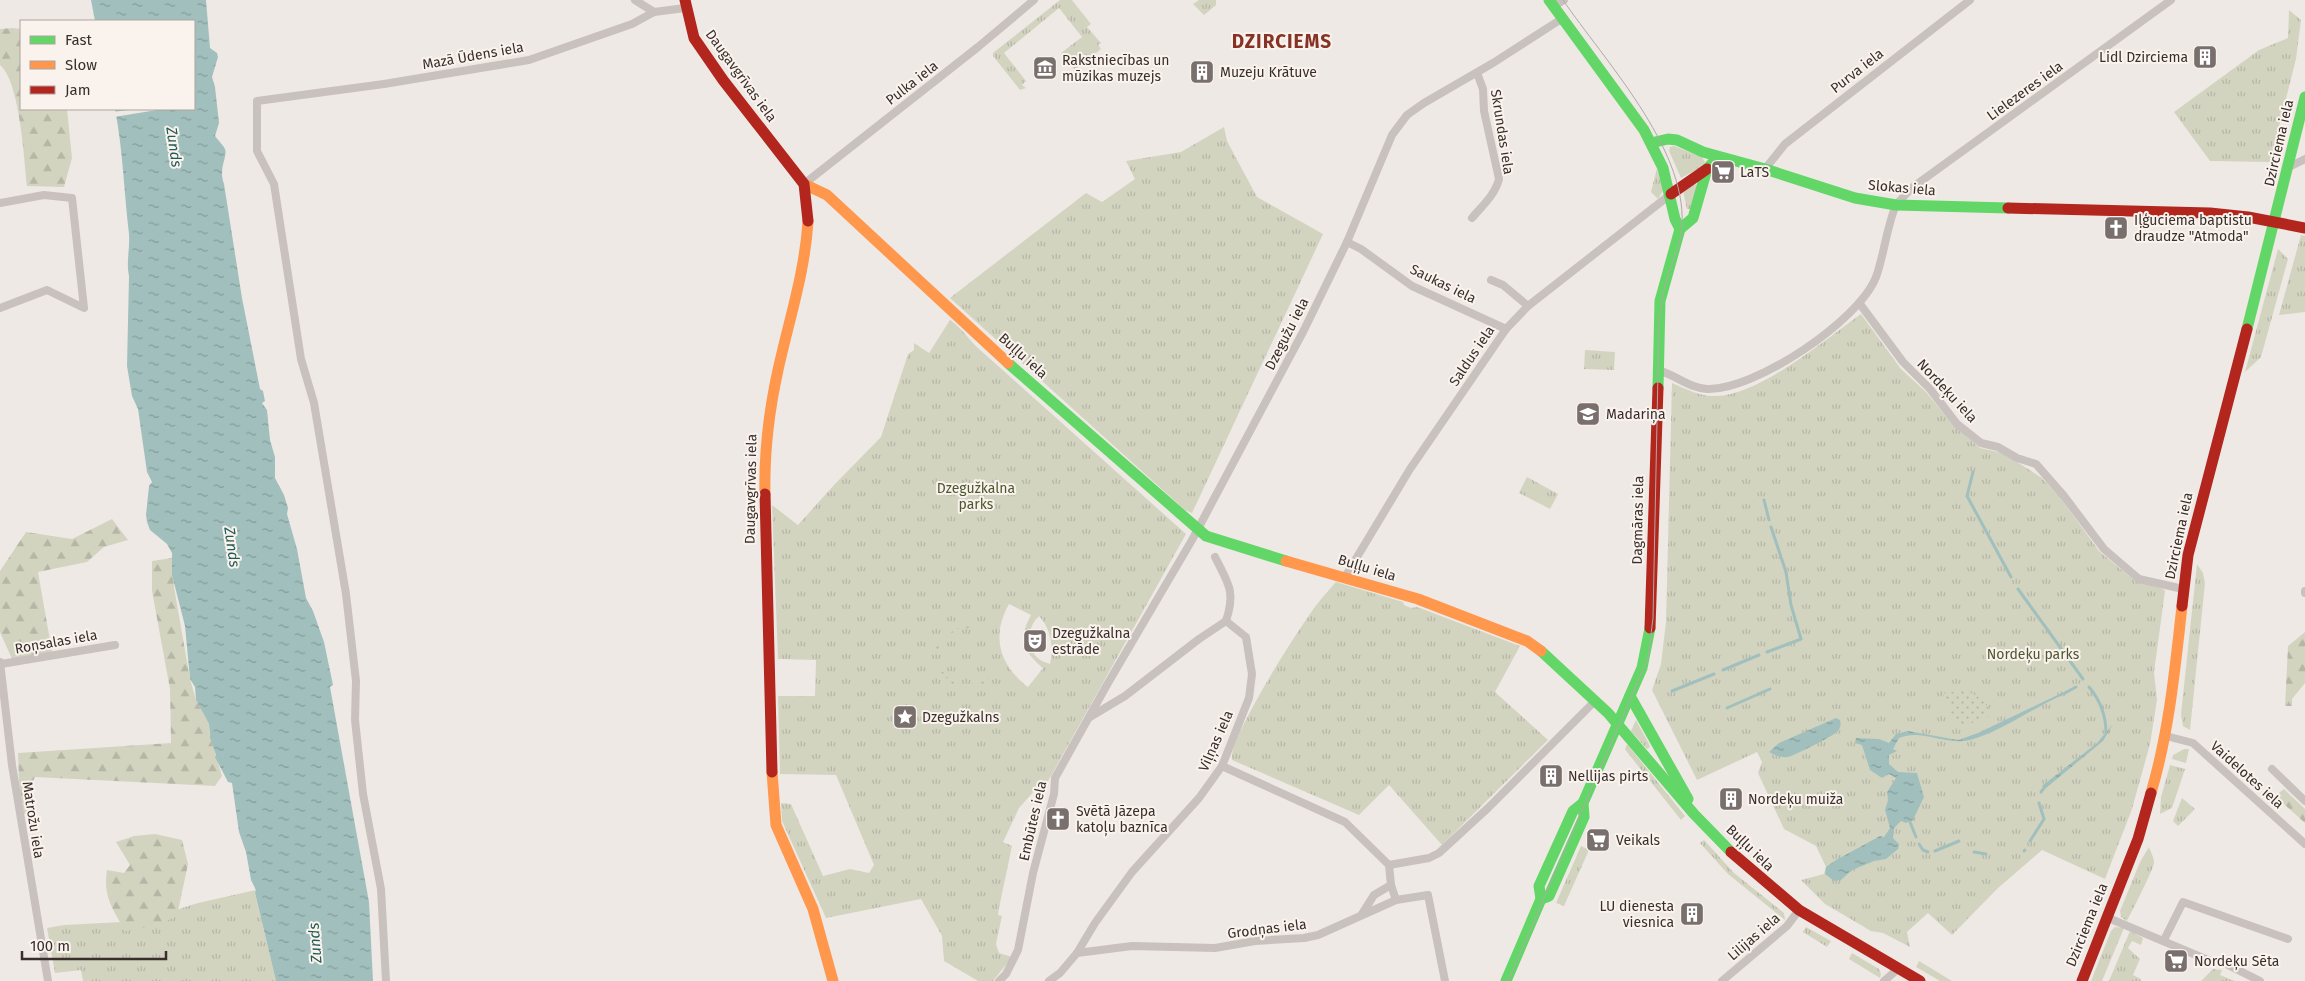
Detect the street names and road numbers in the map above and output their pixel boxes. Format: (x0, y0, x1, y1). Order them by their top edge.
street label: Daugavgrīvas iela (702, 26, 780, 126)
street label: Mazā Ūdens iela (421, 39, 525, 73)
street label: Purva iela (1827, 45, 1887, 97)
street label: Pulka iela (883, 57, 941, 109)
street label: Lielezeres iela (1984, 58, 2066, 124)
street label: Skrundas iela (1487, 88, 1517, 176)
street label: Dzirciema iela (2261, 98, 2297, 188)
street label: Slokas iela (1868, 177, 1936, 199)
street label: Saukas iela (1407, 261, 1479, 307)
street label: Dzegužu iela (1262, 295, 1312, 373)
street label: Saldus iela (1446, 323, 1498, 389)
street label: Buļļu iela (994, 330, 1051, 383)
street label: Nordeķu iela (1912, 356, 1981, 427)
street label: Daugavgrīvas iela (742, 434, 760, 544)
street label: Dagmāras iela (1629, 475, 1647, 565)
street label: Dzirciema iela (2161, 491, 2197, 581)
street label: Buļļu iela (1336, 551, 1398, 586)
street label: Roņsalas iela (13, 626, 99, 659)
street label: Viļņas iela (1195, 708, 1238, 775)
street label: Vaidelotes iela (2207, 738, 2287, 812)
street label: Embūtes iela (1016, 779, 1050, 863)
street label: Matrožu iela (19, 780, 47, 860)
street label: Buļļu iela (1722, 821, 1777, 876)
street label: Dzirciema iela (2062, 881, 2112, 969)
street label: Lilijas iela (1724, 910, 1784, 964)
street label: Grodņas iela (1226, 916, 1308, 943)

